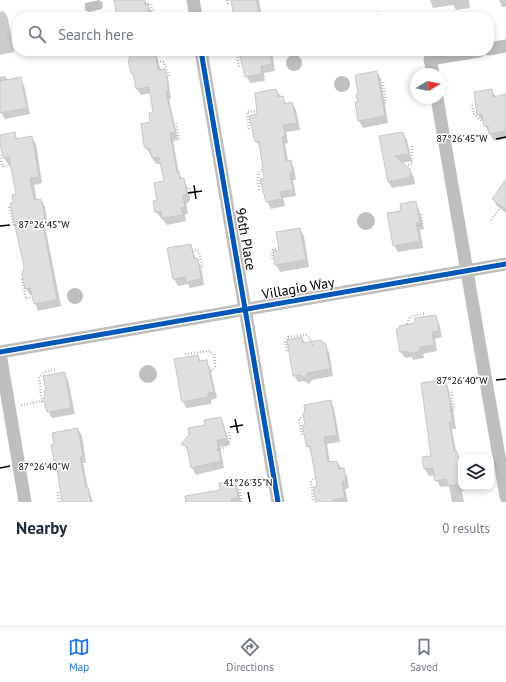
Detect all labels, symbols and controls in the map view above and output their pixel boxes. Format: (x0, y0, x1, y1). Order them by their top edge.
search box (12, 12, 494, 56)
icon: search (26, 23, 48, 45)
text: Search here (58, 25, 134, 44)
north arrow (410, 68, 446, 104)
text: 87°26'45"W (436, 132, 488, 145)
street label: 96th Place (232, 206, 260, 272)
text: 87°26'45"W (18, 218, 70, 231)
street label: Villagio Way (259, 273, 336, 303)
text: 87°26'40"W (436, 374, 488, 387)
map controls (458, 454, 494, 490)
button: layers (458, 454, 494, 490)
text: 87°26'40"W (18, 460, 70, 473)
text: 41°26'35"N (223, 476, 273, 489)
text: Nearby (16, 517, 67, 539)
text: 0 results (442, 520, 490, 537)
tab: Map (68, 636, 90, 674)
tab: Directions (226, 636, 274, 674)
tab: Saved (410, 636, 438, 674)

